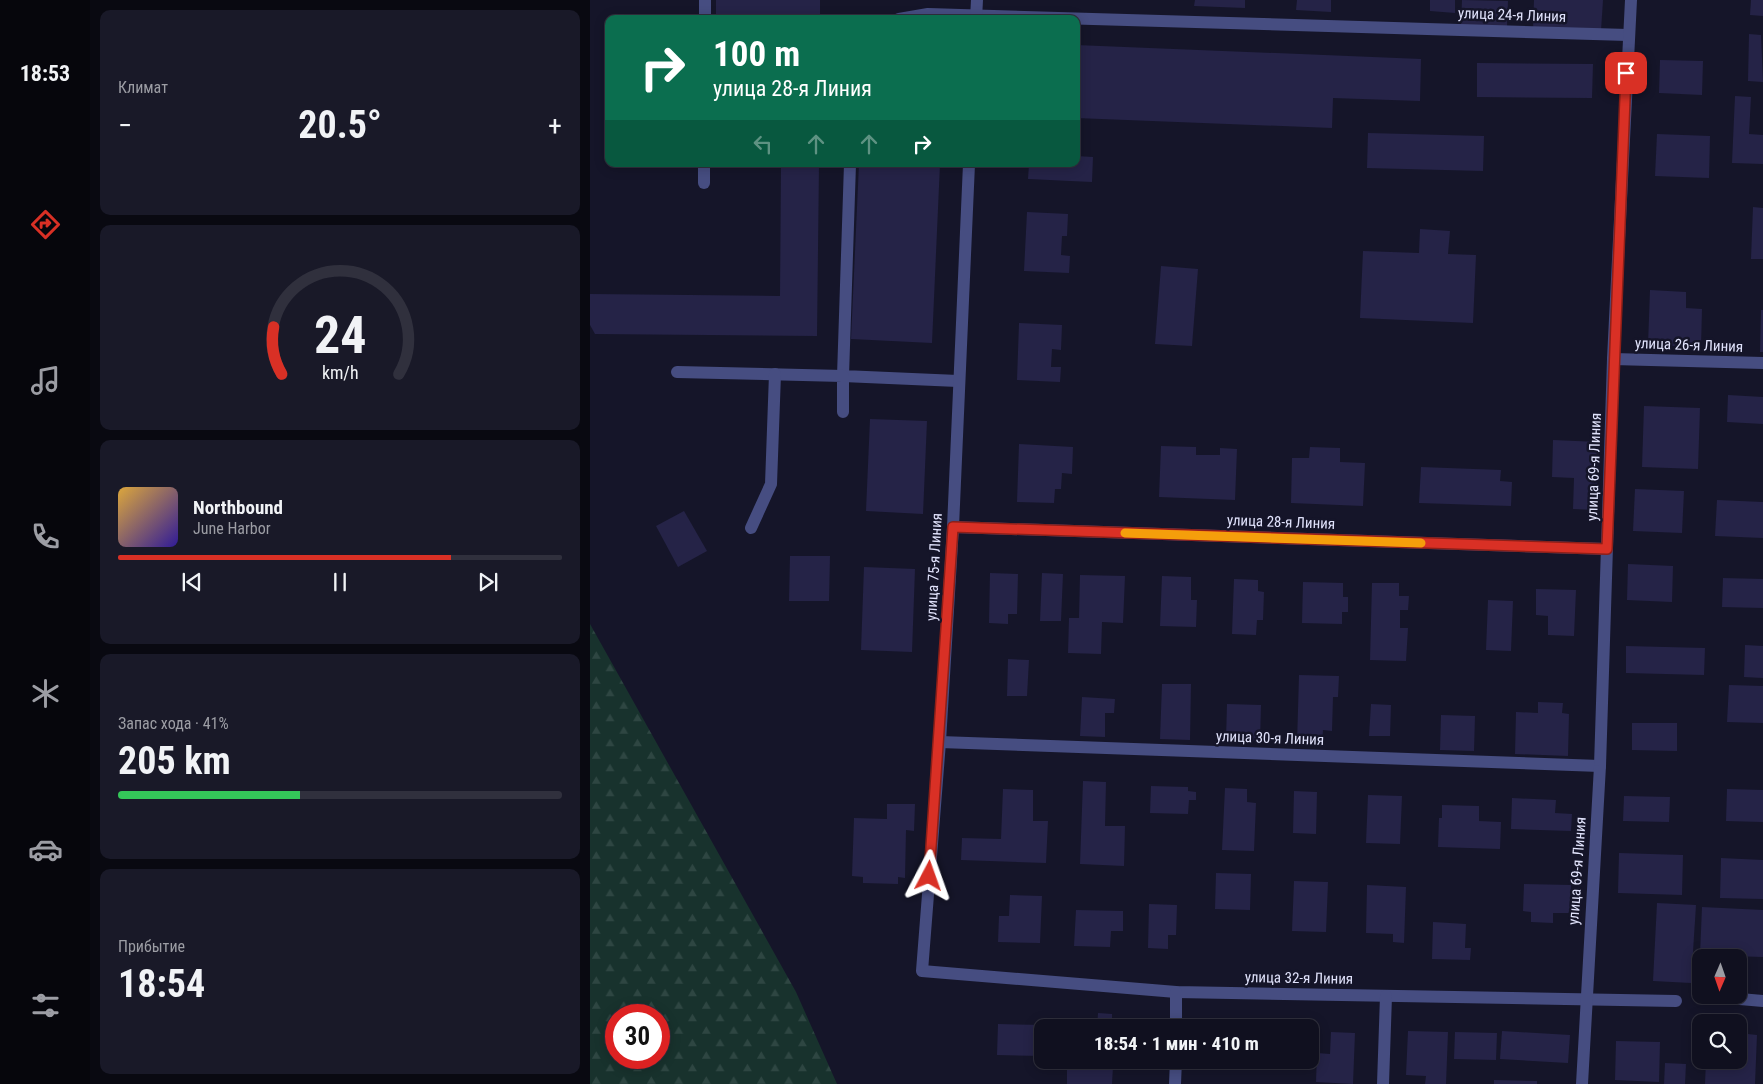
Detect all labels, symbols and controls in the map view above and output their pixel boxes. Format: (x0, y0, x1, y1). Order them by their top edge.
street label: улица 24-я Линия (1458, 4, 1566, 26)
text: 100 m (713, 34, 800, 75)
icon: right (630, 35, 695, 100)
pin (1605, 52, 1647, 94)
icon: arrive (1612, 59, 1640, 87)
text: 18:53 (20, 61, 70, 86)
text: улица 28-я Линия (713, 76, 872, 101)
text: Климат (118, 78, 168, 97)
text: 20.5° (298, 103, 382, 147)
text: − (118, 109, 132, 142)
text: + (548, 109, 562, 142)
icon: left (749, 130, 777, 158)
icon: ahead (802, 130, 830, 158)
icon: ahead (855, 130, 883, 158)
icon: right (908, 130, 936, 158)
icon: directions (28, 207, 63, 242)
text: 24 (314, 305, 366, 366)
street label: улица 26-я Линия (1635, 334, 1743, 356)
text: km/h (322, 362, 358, 383)
icon: music (28, 363, 63, 398)
street label: улица 69-я Линия (1583, 413, 1605, 521)
text: Northbound (193, 496, 283, 519)
street label: улица 28-я Линия (1227, 511, 1335, 533)
street label: улица 75-я Линия (922, 512, 946, 622)
icon: phone (28, 519, 63, 554)
text: June Harbor (193, 519, 271, 538)
icon: previous (178, 568, 206, 596)
icon: pause (326, 568, 354, 596)
icon: next (474, 568, 502, 596)
icon: climate (28, 676, 63, 711)
text: Запас хода · 41% (118, 714, 229, 733)
street label: улица 30-я Линия (1216, 727, 1324, 749)
text: 205 km (118, 739, 231, 783)
street label: улица 69-я Линия (1564, 816, 1590, 926)
icon: car (28, 832, 63, 867)
position arrow (902, 849, 954, 901)
text: Прибытие (118, 937, 185, 956)
north arrow (1692, 949, 1748, 1004)
map controls (1692, 949, 1747, 1069)
text: 18:54 (118, 962, 205, 1006)
street label: улица 32-я Линия (1245, 968, 1353, 988)
icon: filters (28, 988, 63, 1023)
speed limit sign: 30 (605, 1004, 670, 1069)
button: search (1692, 1014, 1747, 1069)
text: 18:54 · 1 мин · 410 m (1094, 1032, 1259, 1055)

